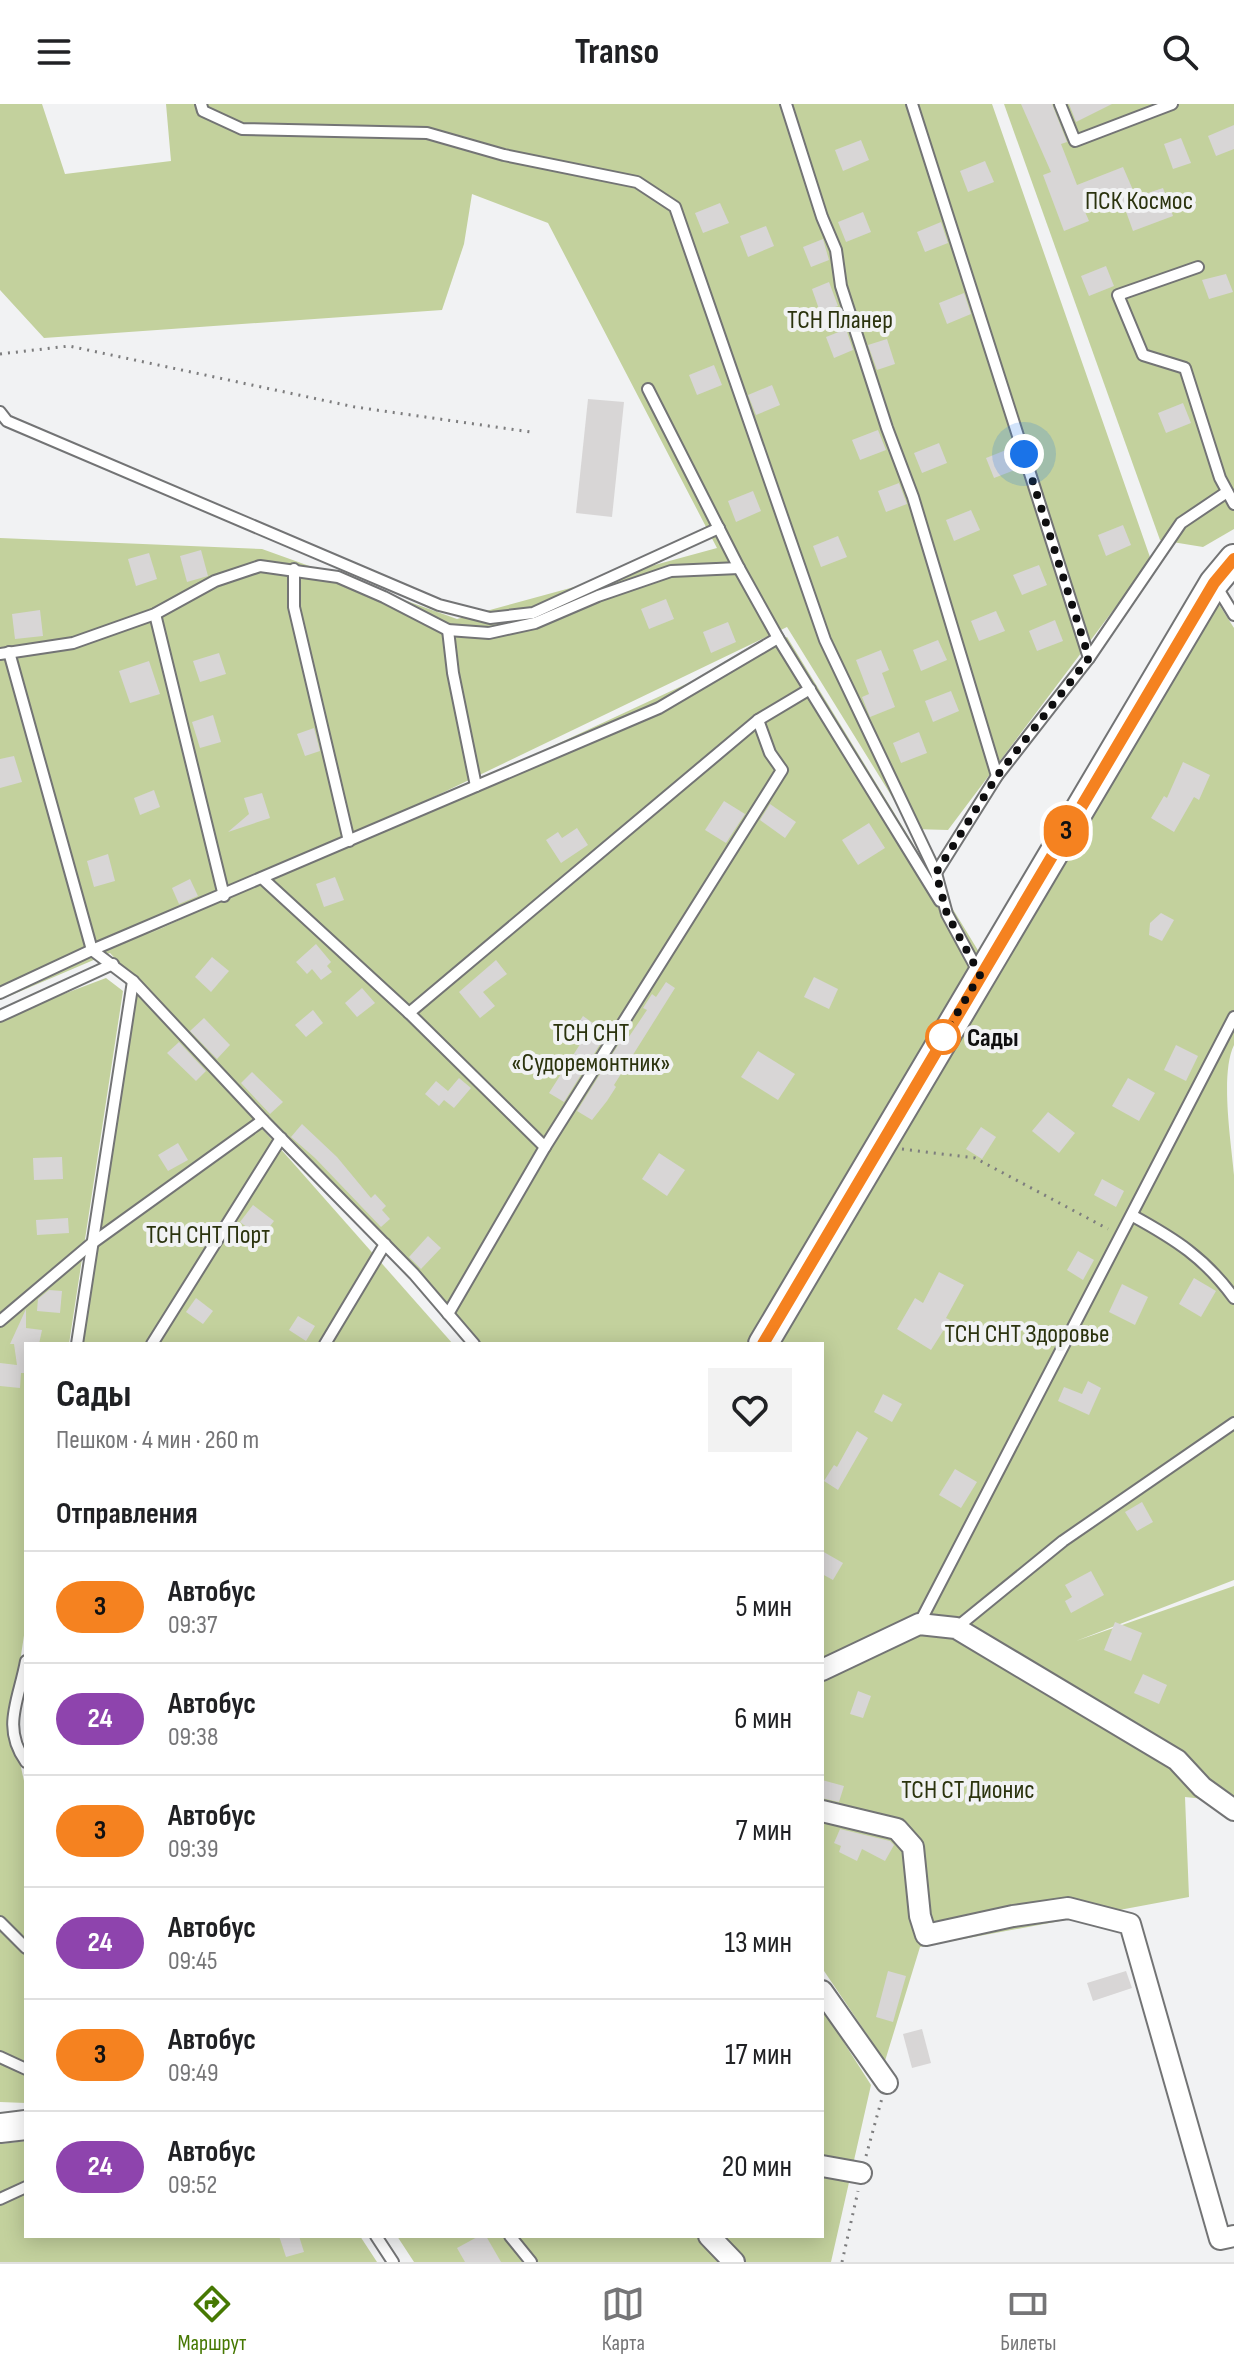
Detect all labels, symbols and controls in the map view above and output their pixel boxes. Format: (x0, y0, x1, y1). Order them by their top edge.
icon: menu (32, 30, 76, 74)
icon: search (1158, 30, 1202, 74)
text: Transo (575, 31, 659, 74)
park label: ПСК Космос (1085, 186, 1193, 217)
park label: ТСН Планер (787, 305, 893, 336)
your location (1004, 434, 1044, 474)
line badge: 3 (1040, 805, 1092, 857)
text: 3 (1060, 814, 1072, 847)
park label: ТСН СНТ «Судоремонтник» (511, 1018, 671, 1079)
marker: Сады (926, 1020, 960, 1054)
place label: Сады (967, 1023, 1019, 1054)
park label: ТСН СНТ Порт (146, 1220, 270, 1251)
park label: ТСН СНТ Здоровье (945, 1319, 1109, 1350)
button: heart (708, 1368, 792, 1452)
text: Сады (56, 1372, 131, 1417)
text: Пешком · 4 мин · 260 m (56, 1425, 259, 1456)
text: Отправления (56, 1496, 198, 1532)
text: Автобус (168, 1574, 256, 1610)
text: 5 мин (735, 1589, 792, 1625)
text: 3 (94, 1590, 106, 1623)
text: 09:37 (168, 1610, 217, 1641)
text: Автобус (168, 1686, 256, 1722)
text: 6 мин (734, 1701, 792, 1737)
text: 24 (87, 1702, 113, 1735)
text: 09:38 (168, 1722, 218, 1753)
park label: ТСН СТ Дионис (901, 1775, 1035, 1806)
text: Автобус (168, 1798, 256, 1834)
text: 7 мин (736, 1813, 792, 1849)
text: 3 (94, 1814, 106, 1847)
text: 09:39 (168, 1834, 218, 1865)
text: Автобус (168, 1910, 256, 1946)
text: 13 мин (724, 1925, 792, 1961)
text: 24 (87, 1926, 113, 1959)
text: 09:45 (168, 1946, 217, 1977)
text: Автобус (168, 2022, 256, 2058)
text: 17 мин (725, 2037, 792, 2073)
text: 3 (94, 2038, 106, 2071)
text: 09:49 (168, 2058, 218, 2089)
text: Автобус (168, 2134, 256, 2170)
text: 20 мин (722, 2149, 792, 2185)
text: 24 (87, 2150, 113, 2183)
text: 09:52 (168, 2170, 217, 2201)
tab: Маршрут (178, 2282, 246, 2357)
tab: Карта (601, 2282, 645, 2357)
tab: Билеты (1000, 2282, 1057, 2357)

